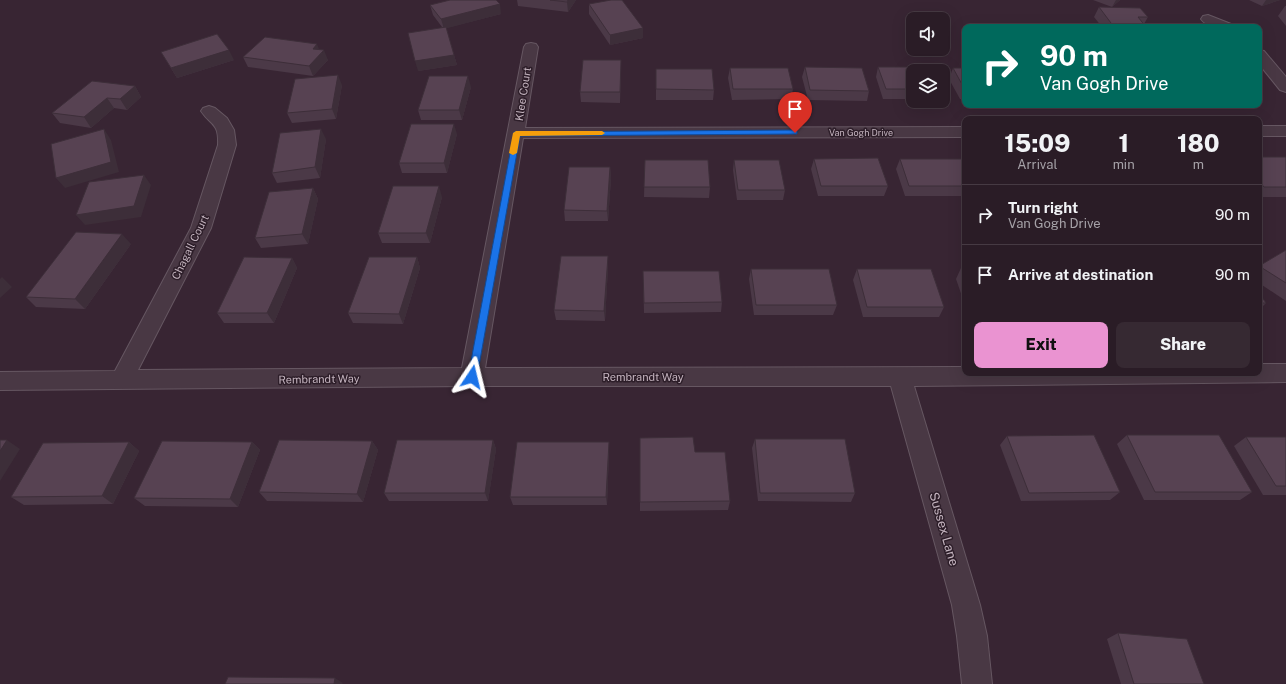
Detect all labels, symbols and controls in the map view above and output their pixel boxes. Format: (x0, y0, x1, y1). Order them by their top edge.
map controls (906, 12, 950, 108)
button: sound (906, 12, 950, 56)
text: 90 m (1040, 39, 1108, 72)
icon: right (974, 40, 1026, 92)
button: layers (906, 64, 950, 108)
street label: Klee Court (513, 66, 533, 122)
text: Van Gogh Drive (1040, 73, 1168, 94)
pin (778, 92, 812, 133)
icon: arrive (784, 98, 806, 120)
street label: Van Gogh Drive (829, 127, 893, 138)
text: 15:09 (1004, 129, 1070, 157)
text: 1 (1118, 129, 1129, 157)
text: 180 (1177, 129, 1220, 157)
text: Arrival (1017, 157, 1057, 172)
text: min (1113, 157, 1135, 172)
text: m (1193, 157, 1204, 172)
text: Turn right (1008, 199, 1078, 216)
icon: right (974, 204, 996, 226)
text: 90 m (1215, 206, 1250, 223)
street label: Chagall Court (169, 213, 211, 281)
text: Van Gogh Drive (1008, 216, 1101, 231)
icon: arrive (974, 264, 996, 286)
text: Arrive at destination (1008, 266, 1153, 283)
text: 90 m (1215, 266, 1250, 283)
button: Exit (974, 322, 1108, 368)
button: Share (1116, 322, 1250, 368)
position arrow (451, 356, 493, 398)
street label: Rembrandt Way (602, 371, 684, 383)
street label: Rembrandt Way (278, 372, 360, 386)
street label: Sussex Lane (926, 490, 962, 568)

